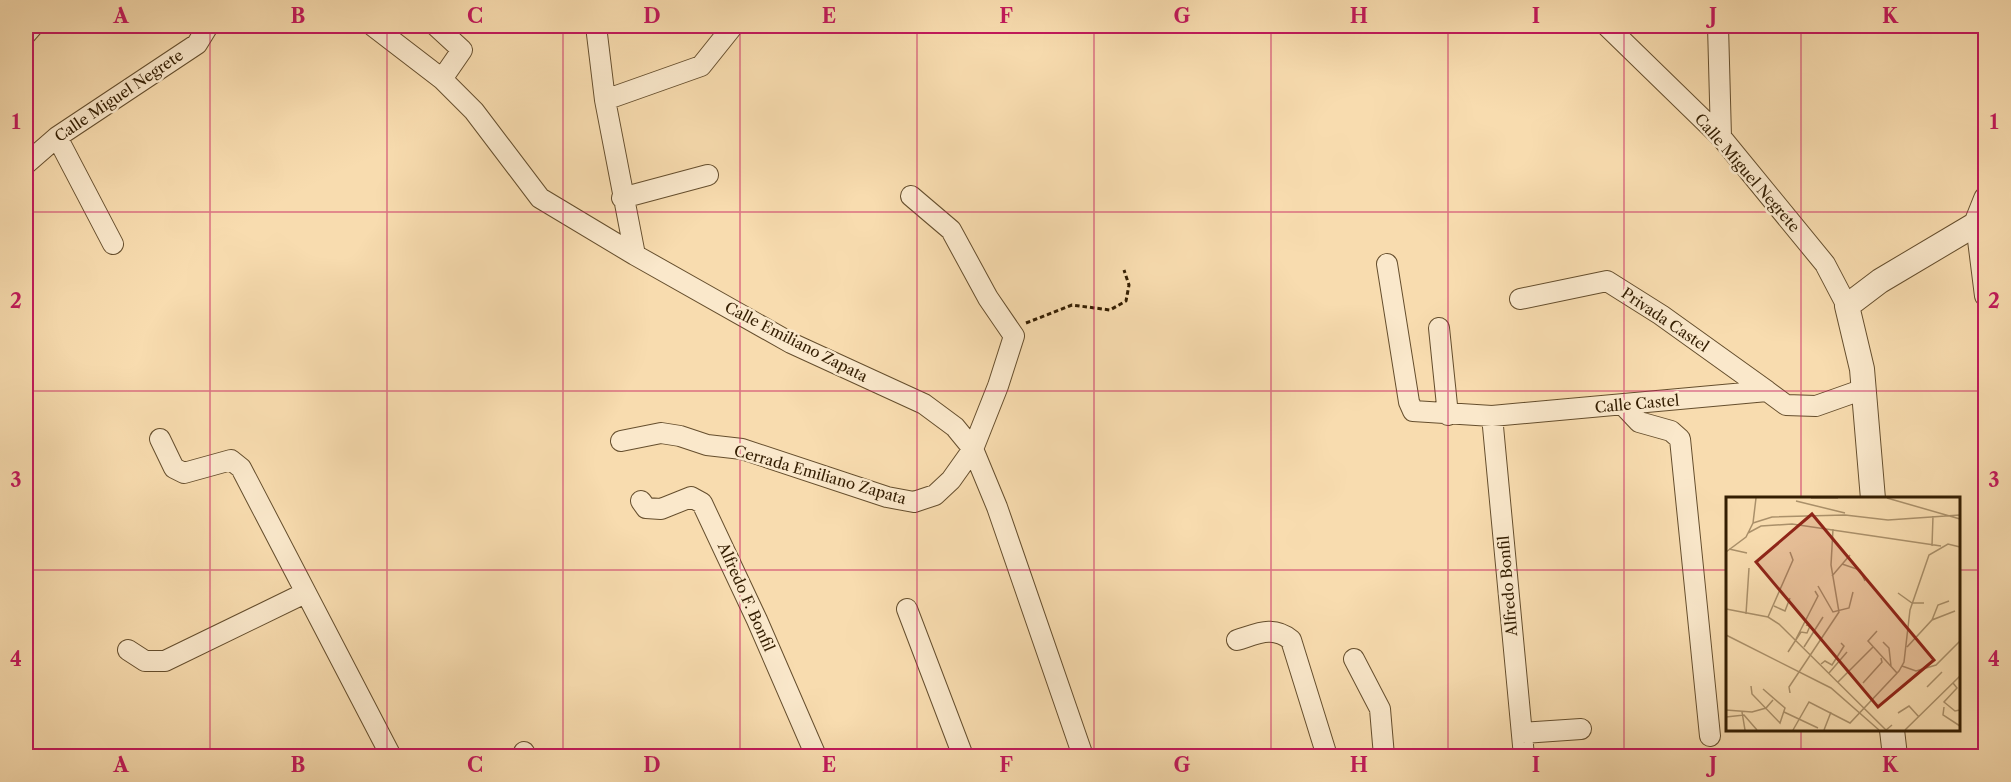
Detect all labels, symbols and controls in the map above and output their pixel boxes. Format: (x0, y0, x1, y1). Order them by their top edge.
text: A (112, 4, 129, 28)
text: B (291, 4, 306, 28)
text: C (467, 4, 483, 28)
text: D (643, 4, 661, 28)
text: E (822, 4, 836, 28)
text: F (999, 4, 1013, 28)
text: G (1174, 4, 1191, 28)
text: H (1350, 4, 1368, 28)
text: I (1532, 4, 1540, 28)
text: J (1705, 4, 1717, 28)
text: K (1882, 4, 1899, 28)
street label: Calle Miguel Negrete (51, 45, 187, 146)
street label: Calle Miguel Negrete (1691, 109, 1804, 236)
text: 1 (12, 110, 21, 134)
text: 1 (1990, 110, 1999, 134)
street label: Privada Castel (1618, 283, 1713, 356)
text: 2 (10, 289, 22, 313)
text: 2 (1988, 289, 2000, 313)
street label: Calle Emiliano Zapata (722, 297, 871, 386)
street label: Calle Castel (1594, 390, 1681, 417)
street label: Cerrada Emiliano Zapata (732, 441, 908, 508)
text: 3 (10, 468, 22, 492)
text: 3 (1988, 468, 2000, 492)
inset map (1726, 497, 1960, 731)
street label: Alfredo Bonfil (1494, 534, 1521, 638)
street label: Alfredo F. Bonfil (714, 538, 779, 655)
text: 4 (10, 647, 22, 671)
text: 4 (1988, 647, 2000, 671)
text: A (112, 753, 129, 777)
text: B (291, 753, 306, 777)
text: C (467, 753, 483, 777)
text: D (643, 753, 661, 777)
text: E (822, 753, 836, 777)
text: F (999, 753, 1013, 777)
text: G (1174, 753, 1191, 777)
text: H (1350, 753, 1368, 777)
text: I (1532, 753, 1540, 777)
text: J (1705, 753, 1717, 777)
text: K (1882, 753, 1899, 777)

